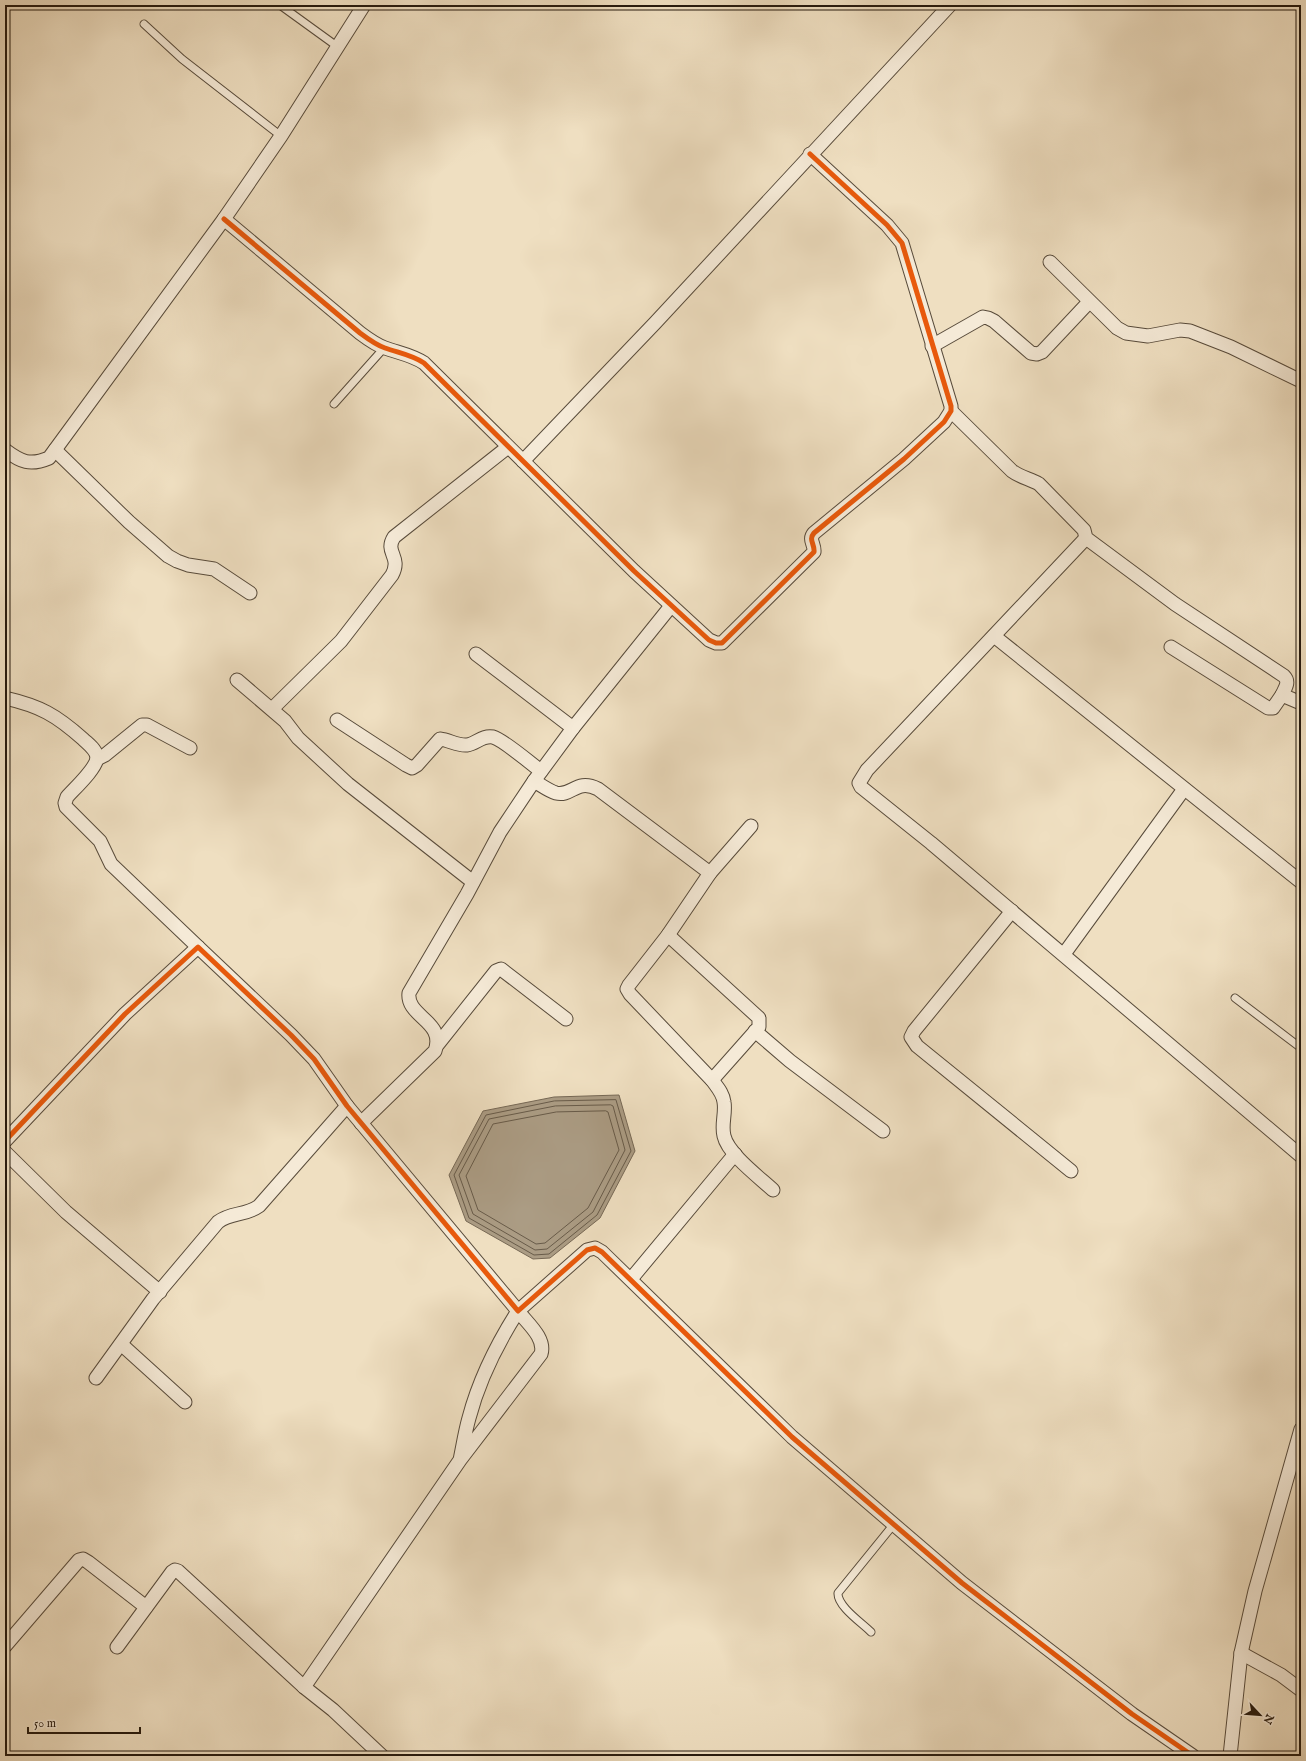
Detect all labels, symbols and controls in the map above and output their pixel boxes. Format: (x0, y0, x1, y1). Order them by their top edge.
north arrow (1240, 1695, 1280, 1735)
scale bar (28, 1709, 140, 1735)
text: N (1260, 1711, 1277, 1727)
text: 50 m (34, 1716, 56, 1731)

